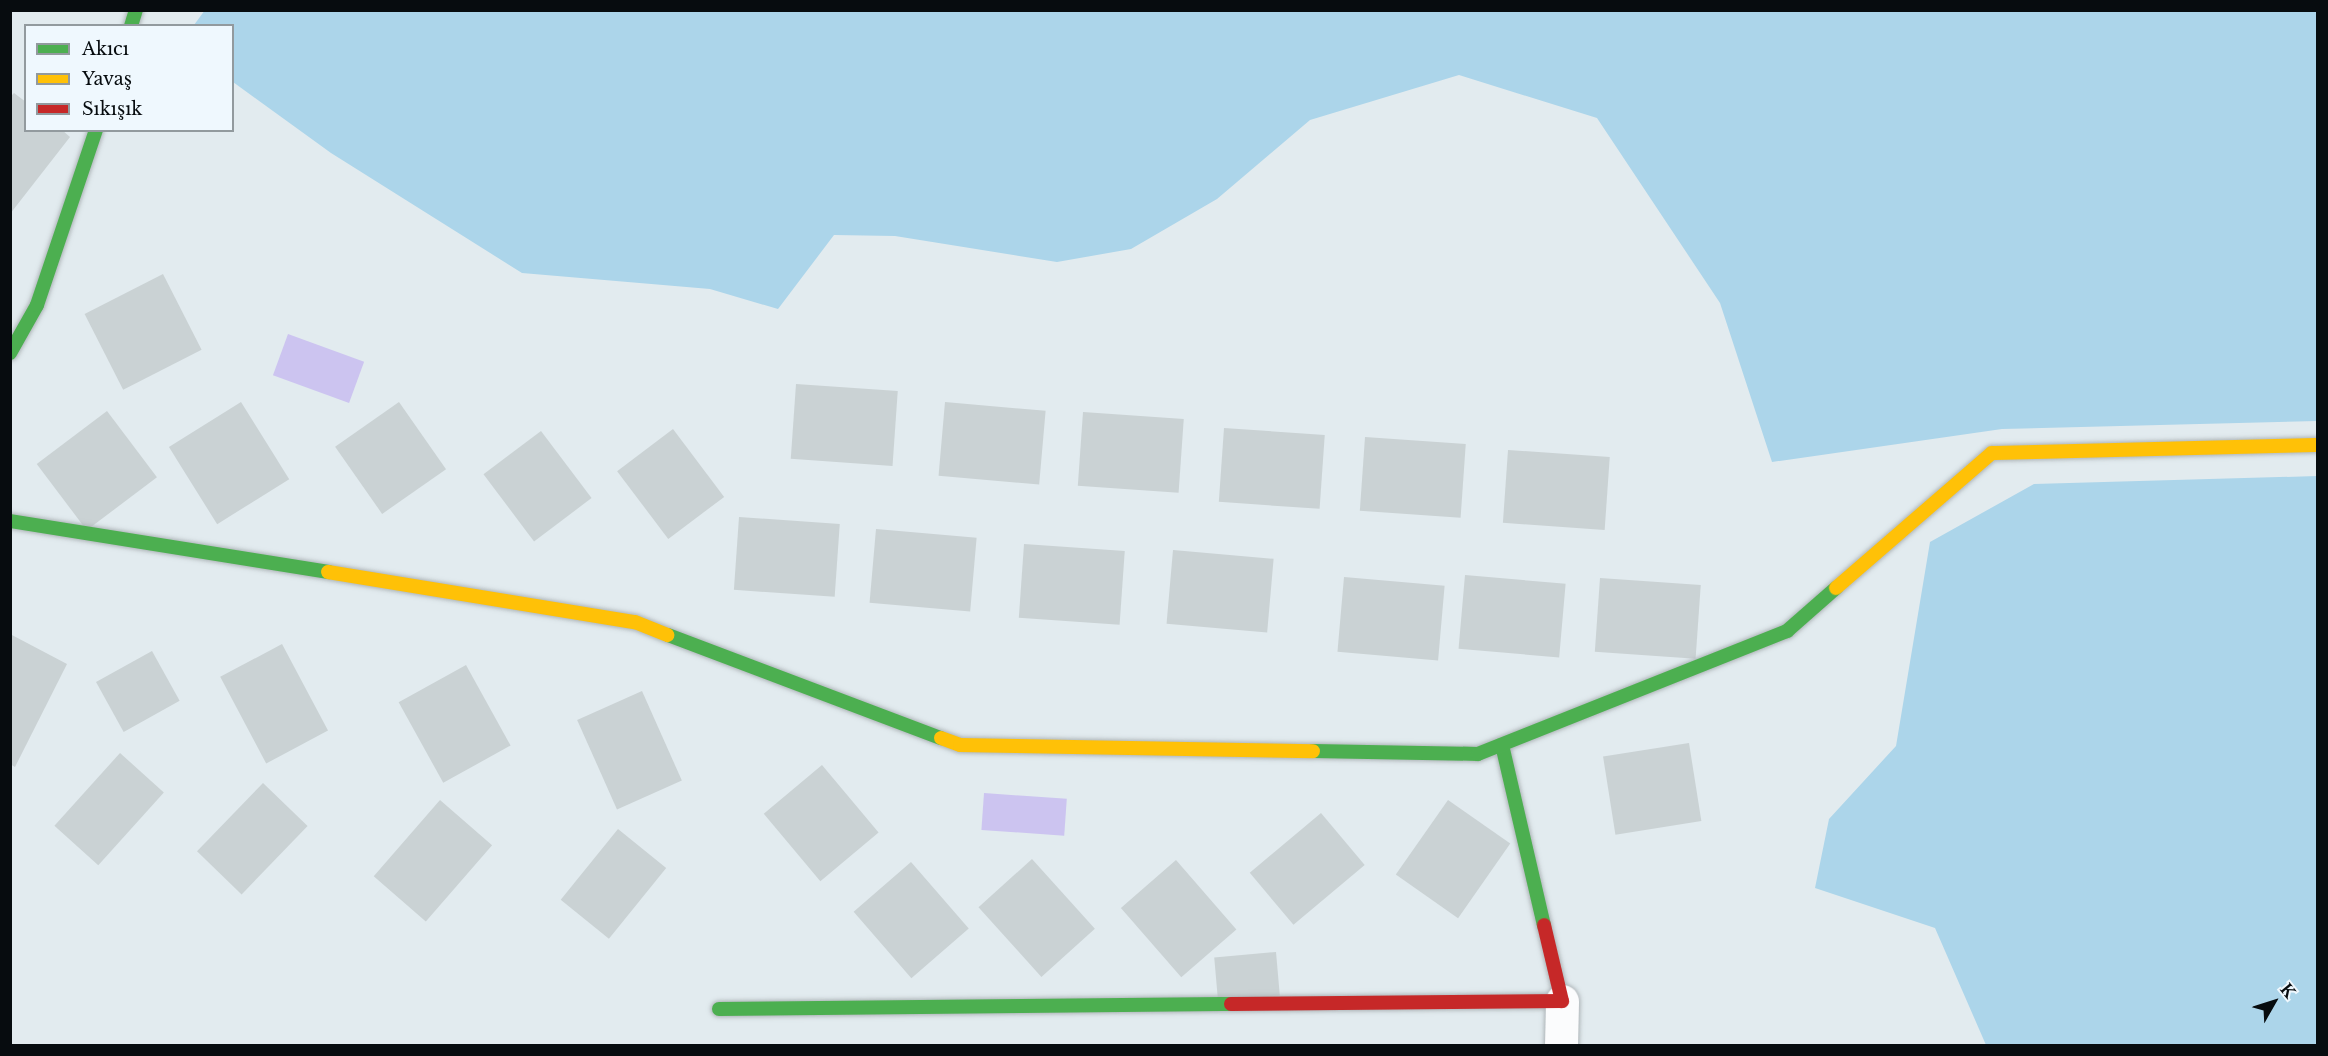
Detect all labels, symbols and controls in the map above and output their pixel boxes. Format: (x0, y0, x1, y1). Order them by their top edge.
legend (24, 24, 234, 132)
text: Akıcı (82, 38, 129, 60)
text: Yavaş (82, 68, 132, 90)
text: Sıkışık (82, 98, 142, 120)
north arrow (2244, 972, 2304, 1032)
text: K (2276, 979, 2300, 1002)

